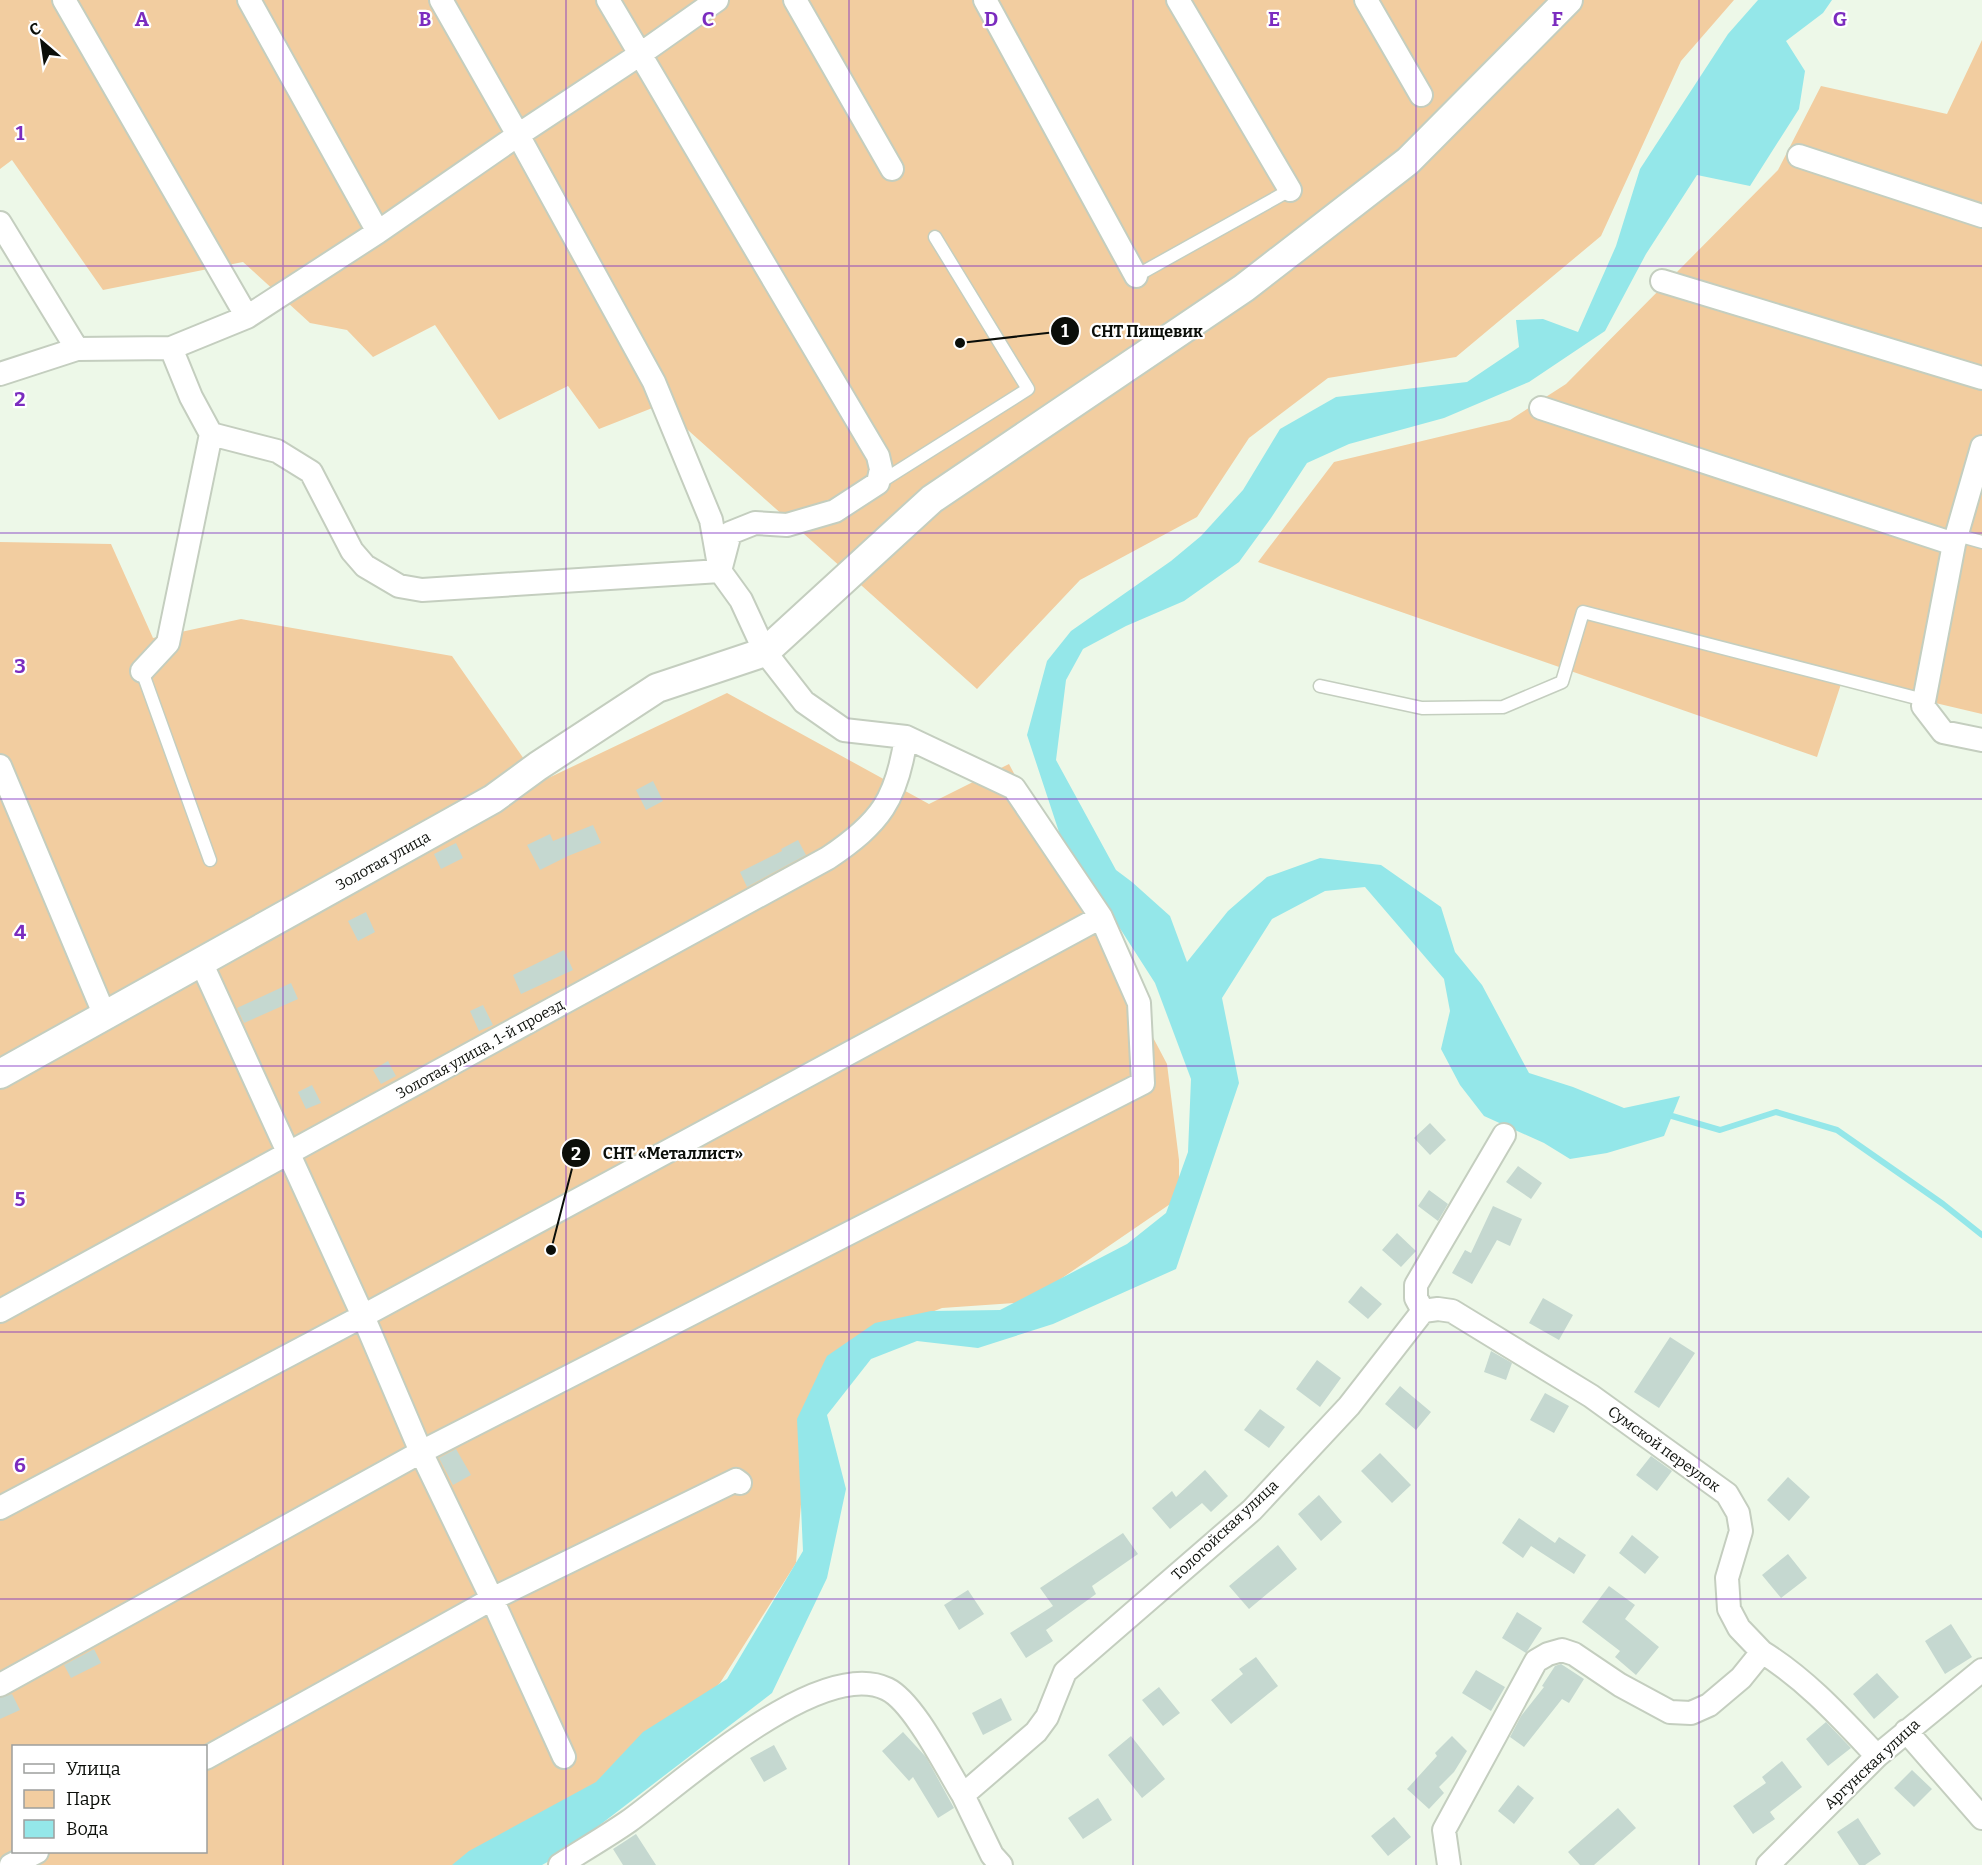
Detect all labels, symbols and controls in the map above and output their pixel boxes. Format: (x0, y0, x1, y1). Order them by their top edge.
text: A (135, 7, 150, 31)
text: B (419, 7, 432, 31)
text: C (702, 7, 714, 31)
text: D (984, 7, 998, 31)
text: E (1268, 7, 1280, 31)
text: F (1551, 7, 1563, 31)
text: G (1833, 7, 1847, 31)
north arrow (12, 12, 72, 72)
text: С (26, 19, 44, 40)
text: 1 (16, 121, 25, 145)
callout: СНТ Пищевик (1050, 314, 1215, 348)
text: 1 (1061, 320, 1069, 342)
text: СНТ Пищевик (1091, 322, 1203, 341)
text: 2 (14, 387, 26, 411)
text: 3 (14, 654, 26, 678)
street label: Золотая улица (333, 828, 433, 894)
text: 4 (14, 920, 26, 944)
street label: Золотая улица, 1-й проезд (393, 995, 567, 1103)
callout: СНТ «Металлист» (561, 1136, 755, 1170)
text: 2 (571, 1143, 581, 1165)
text: СНТ «Металлист» (603, 1144, 743, 1163)
text: 5 (15, 1187, 26, 1211)
street label: Сумской переулок (1604, 1402, 1724, 1496)
text: 6 (14, 1453, 26, 1477)
street label: Тологойская улица (1168, 1476, 1282, 1584)
street label: Аргунская улица (1821, 1715, 1923, 1813)
legend (12, 1745, 207, 1853)
text: Улица (66, 1758, 121, 1780)
text: Парк (66, 1788, 111, 1810)
text: Вода (66, 1818, 108, 1840)

